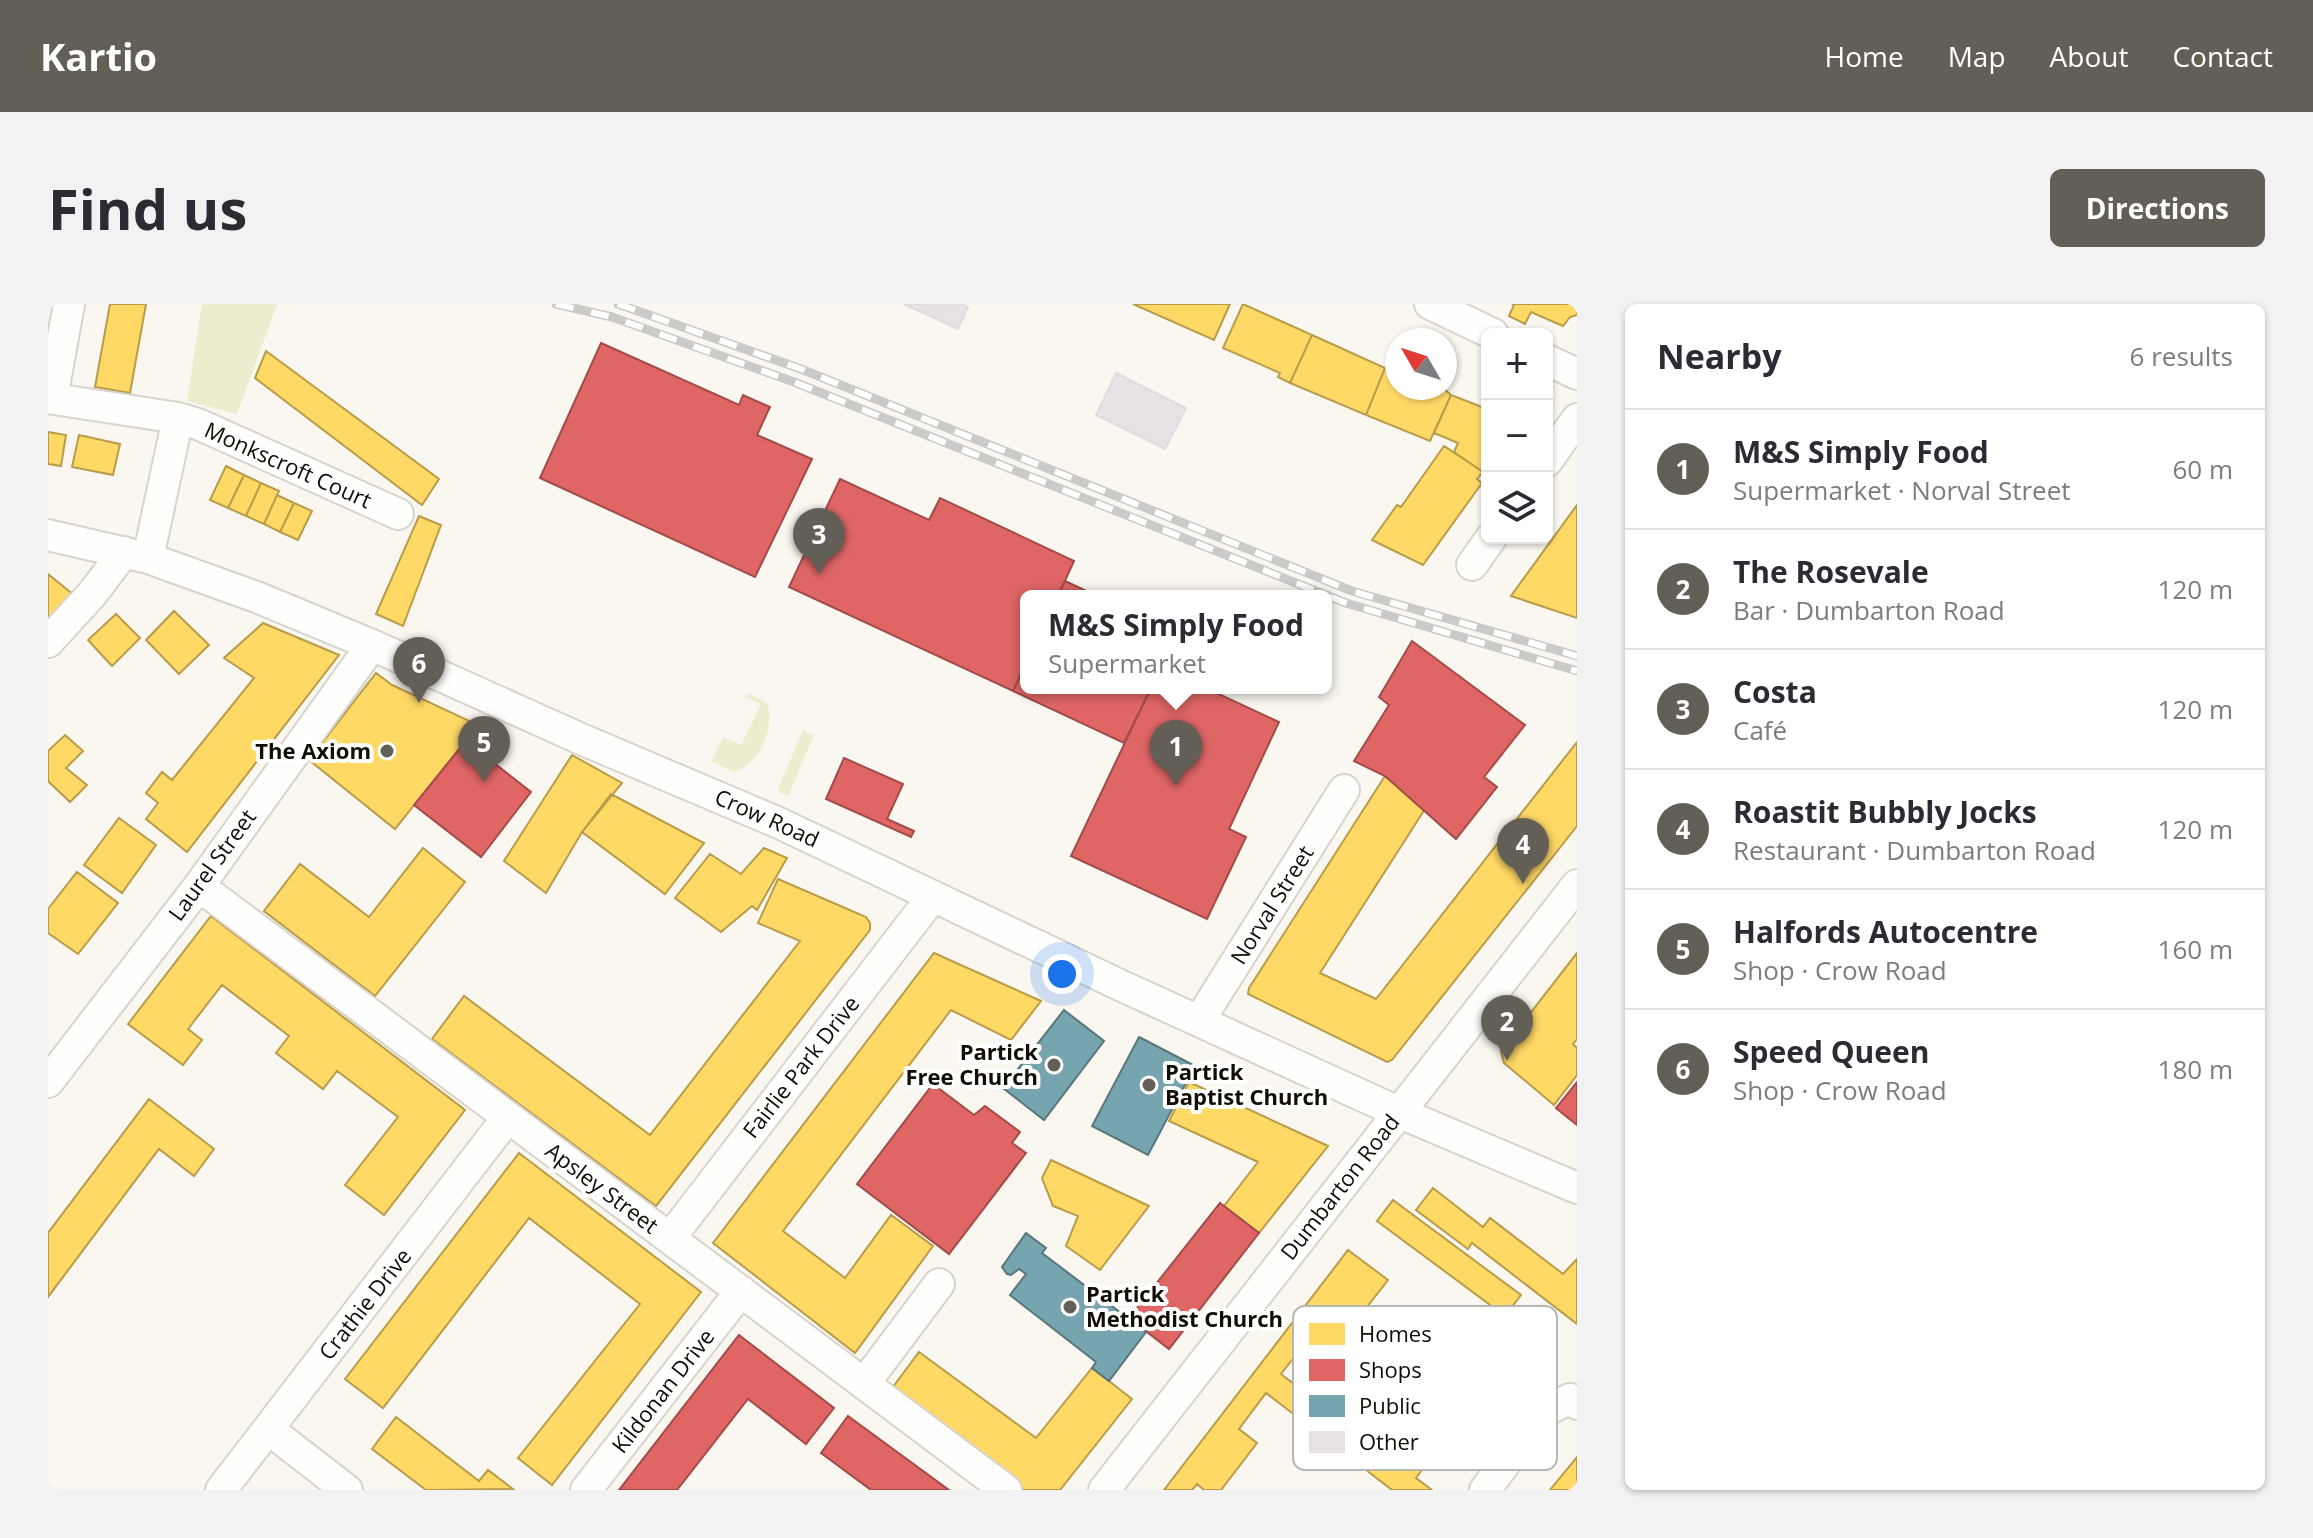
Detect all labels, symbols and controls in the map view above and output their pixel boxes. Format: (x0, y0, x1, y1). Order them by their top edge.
text: Kartio (40, 30, 157, 82)
text: Home (1825, 37, 1904, 75)
text: Map (1948, 37, 2006, 75)
text: About (2050, 37, 2128, 75)
text: Contact (2172, 37, 2273, 75)
button: Directions (2050, 169, 2265, 247)
text: Find us (48, 170, 247, 246)
north arrow (1385, 328, 1457, 400)
map controls (1481, 328, 1553, 544)
button: + (1481, 328, 1553, 400)
text: Nearby (1657, 333, 1782, 379)
text: 6 results (2130, 338, 2233, 374)
button: − (1481, 400, 1553, 472)
street label: Monkscroft Court (200, 414, 377, 514)
text: M&S Simply Food (1733, 431, 1989, 472)
text: 1 (1676, 451, 1690, 487)
text: 60 m (2172, 451, 2233, 487)
button: layers (1481, 472, 1553, 544)
text: Supermarket · Norval Street (1733, 472, 2071, 508)
pin: 3 (793, 508, 845, 574)
text: The Rosevale (1733, 551, 1929, 592)
text: 2 (1676, 571, 1690, 607)
text: 120 m (2158, 571, 2233, 607)
popup (1020, 590, 1332, 694)
text: Bar · Dumbarton Road (1733, 592, 2005, 628)
text: M&S Simply Food (1048, 604, 1304, 645)
pin: 6 (393, 637, 445, 703)
text: Supermarket (1048, 645, 1206, 681)
text: Costa (1733, 671, 1817, 712)
text: 3 (1676, 691, 1690, 727)
text: 120 m (2158, 691, 2233, 727)
text: Café (1733, 712, 1787, 748)
pin: 5 (458, 716, 510, 782)
pin: 1 (1150, 720, 1202, 786)
place label: The Axiom (255, 735, 371, 765)
marker: The Axiom (378, 742, 396, 760)
street label: Crow Road (710, 781, 824, 853)
text: Roastit Bubbly Jocks (1733, 791, 2037, 832)
street label: Laurel Street (160, 802, 262, 926)
text: 4 (1676, 811, 1690, 847)
text: 120 m (2158, 811, 2233, 847)
pin: 4 (1497, 818, 1549, 884)
text: Restaurant · Dumbarton Road (1733, 832, 2096, 868)
street label: Norval Street (1223, 839, 1320, 970)
text: Halfords Autocentre (1733, 911, 2038, 952)
text: 5 (1676, 931, 1690, 967)
text: 160 m (2158, 931, 2233, 967)
text: Shop · Crow Road (1733, 952, 1947, 988)
your location (1042, 954, 1082, 994)
street label: Fairlie Park Drive (735, 989, 865, 1144)
pin: 2 (1481, 995, 1533, 1061)
text: Speed Queen (1733, 1031, 1930, 1072)
place label: Partick Free Church (906, 1036, 1038, 1091)
text: 6 (1676, 1051, 1690, 1087)
text: 180 m (2158, 1051, 2233, 1087)
marker: Partick Free Church (1045, 1056, 1063, 1074)
place label: Partick Baptist Church (1165, 1056, 1328, 1111)
text: Shop · Crow Road (1733, 1072, 1947, 1108)
marker: Partick Baptist Church (1140, 1076, 1158, 1094)
street label: Dumbarton Road (1273, 1107, 1406, 1265)
street label: Apsley Street (540, 1135, 665, 1240)
street label: Crathie Drive (311, 1241, 417, 1365)
place label: Partick Methodist Church (1086, 1278, 1283, 1333)
marker: Partick Methodist Church (1061, 1298, 1079, 1316)
legend (1293, 1306, 1557, 1470)
text: Homes (1359, 1318, 1432, 1348)
street label: Kildonan Drive (604, 1322, 720, 1459)
text: Shops (1359, 1354, 1422, 1384)
text: Public (1359, 1390, 1421, 1420)
text: Other (1359, 1426, 1419, 1456)

